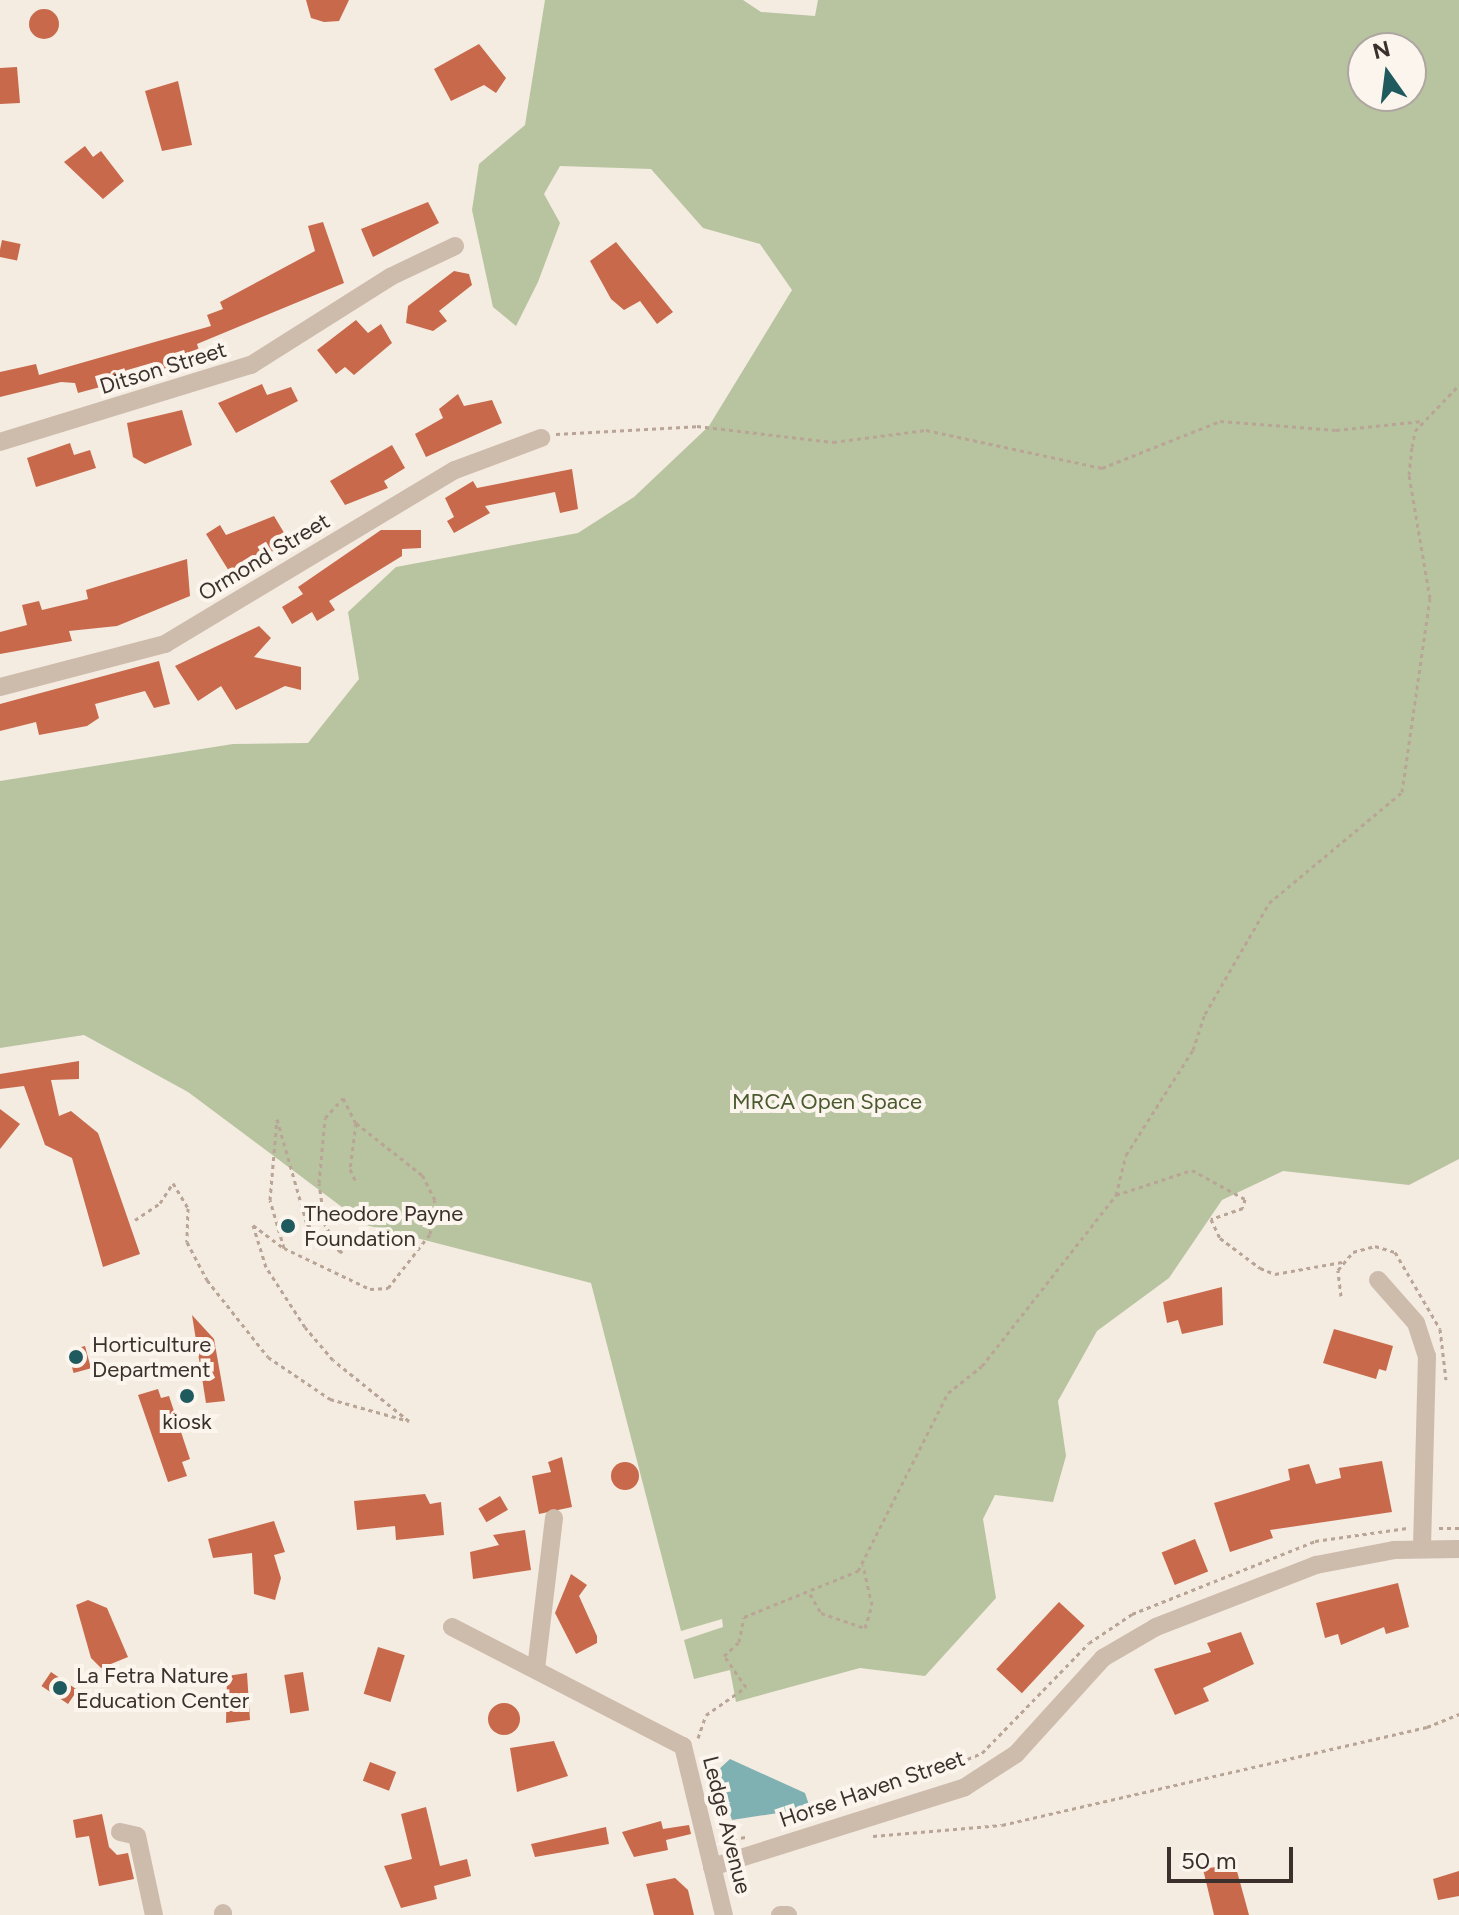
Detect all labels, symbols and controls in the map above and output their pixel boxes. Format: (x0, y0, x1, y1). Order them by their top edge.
north arrow (1347, 32, 1427, 112)
text: N (1370, 35, 1393, 65)
street label: Ditson Street (97, 336, 229, 400)
street label: Ormond Street (194, 508, 334, 606)
park label: MRCA Open Space (732, 1089, 922, 1115)
place label: Theodore Payne Foundation (304, 1200, 463, 1252)
marker: Theodore Payne Foundation (279, 1217, 297, 1235)
place label: Horticulture Department (92, 1331, 211, 1382)
marker: Horticulture Department (67, 1348, 85, 1366)
marker: kiosk (178, 1387, 196, 1405)
place label: kiosk (162, 1409, 212, 1435)
place label: La Fetra Nature Education Center (76, 1662, 249, 1714)
marker: La Fetra Nature Education Center (51, 1679, 69, 1697)
street label: Horse Haven Street (776, 1745, 968, 1833)
street label: Ledge Avenue (697, 1753, 757, 1897)
scale bar (1171, 1831, 1297, 1881)
text: 50 m (1181, 1846, 1237, 1875)

